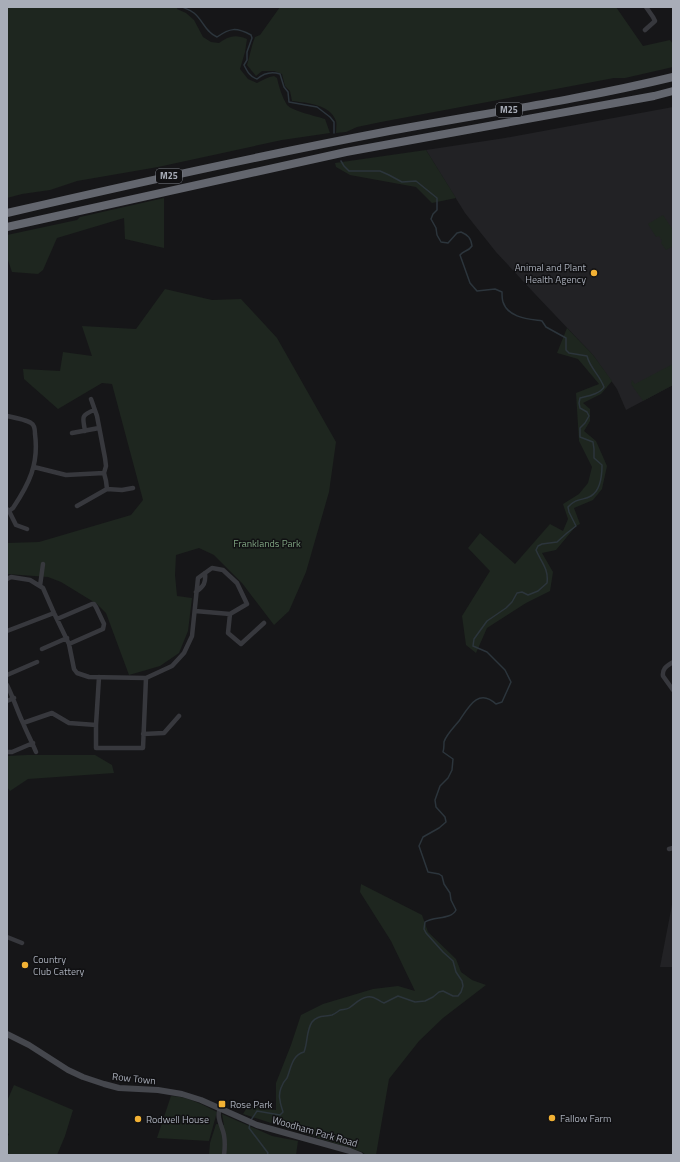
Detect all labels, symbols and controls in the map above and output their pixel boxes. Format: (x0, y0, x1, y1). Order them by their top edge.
road number: M25 (496, 103, 522, 117)
road number: M25 (156, 169, 182, 183)
place label: Animal and Plant Health Agency (515, 260, 586, 287)
marker: Animal and Plant Health Agency (589, 268, 599, 278)
park label: Franklands Park (233, 536, 301, 551)
place label: Country Club Cattery (33, 952, 84, 979)
marker: Country Club Cattery (20, 960, 30, 970)
street label: Row Town (111, 1069, 156, 1088)
place label: Rose Park (230, 1097, 273, 1112)
marker: Rose Park (217, 1099, 227, 1109)
place label: Fallow Farm (560, 1111, 611, 1126)
place label: Rodwell House (146, 1112, 209, 1127)
street label: Woodham Park Road (270, 1112, 359, 1151)
marker: Fallow Farm (547, 1113, 557, 1123)
marker: Rodwell House (133, 1114, 143, 1124)

